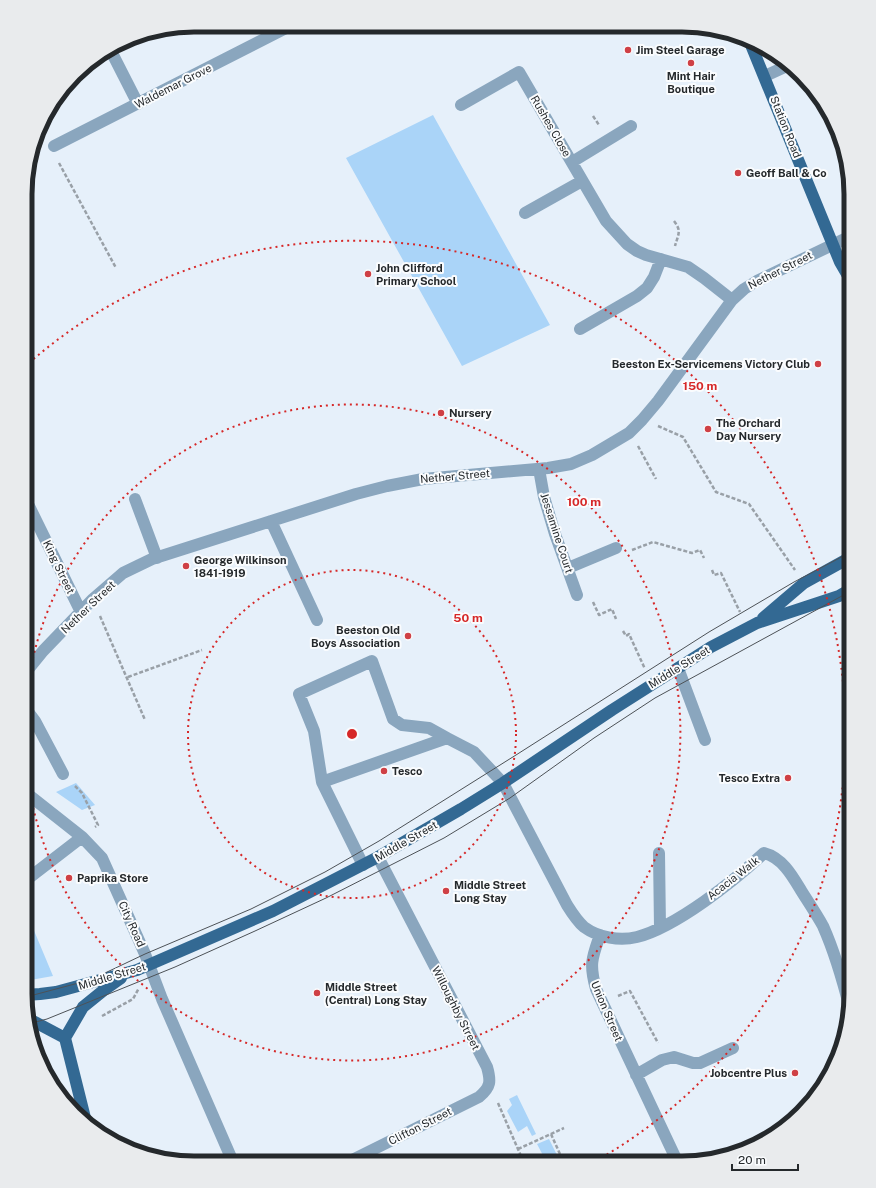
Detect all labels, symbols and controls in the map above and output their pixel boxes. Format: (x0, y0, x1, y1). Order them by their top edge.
place label: Jim Steel Garage (636, 44, 725, 56)
marker: Jim Steel Garage (623, 45, 633, 55)
marker: Mint Hair Boutique (686, 58, 696, 68)
street label: Waldemar Grove (133, 61, 213, 111)
place label: Mint Hair Boutique (667, 70, 716, 95)
street label: Rushes Close (529, 93, 573, 159)
street label: Station Road (768, 94, 804, 160)
place label: Geoff Ball & Co (746, 167, 827, 179)
marker: Geoff Ball & Co (733, 168, 743, 178)
street label: Nether Street (746, 249, 814, 291)
place label: John Clifford Primary School (376, 262, 457, 287)
marker: John Clifford Primary School (363, 269, 373, 279)
place label: Beeston Ex-Servicemens Victory Club (612, 358, 810, 370)
marker: Beeston Ex-Servicemens Victory Club (813, 359, 823, 369)
text: 150 m (683, 379, 717, 393)
place label: Nursery (449, 407, 492, 419)
marker: Nursery (436, 408, 446, 418)
place label: The Orchard Day Nursery (716, 417, 782, 442)
marker: The Orchard Day Nursery (703, 424, 713, 434)
street label: Nether Street (420, 467, 490, 485)
street label: Jessamine Court (538, 491, 576, 575)
text: 100 m (567, 495, 601, 509)
street label: King Street (41, 538, 77, 596)
place label: George Wilkinson 1841-1919 (194, 554, 287, 579)
marker: George Wilkinson 1841-1919 (181, 561, 191, 571)
street label: Nether Street (59, 578, 117, 636)
text: 50 m (453, 611, 483, 625)
place label: Beeston Old Boys Association (311, 624, 400, 649)
marker: Beeston Old Boys Association (403, 631, 413, 641)
street label: Middle Street (646, 643, 712, 691)
centre of rings (345, 727, 359, 741)
place label: Tesco (392, 765, 422, 777)
marker: Tesco (379, 766, 389, 776)
place label: Tesco Extra (719, 772, 780, 784)
marker: Tesco Extra (783, 773, 793, 783)
street label: Middle Street (373, 818, 439, 864)
street label: Acacia Walk (705, 854, 761, 902)
place label: Paprika Store (77, 872, 148, 884)
marker: Paprika Store (64, 873, 74, 883)
place label: Middle Street Long Stay (454, 879, 527, 904)
marker: Middle Street Long Stay (441, 886, 451, 896)
street label: City Road (117, 899, 147, 949)
street label: Middle Street (77, 960, 147, 992)
street label: Willoughby Street (430, 964, 482, 1052)
street label: Union Street (589, 979, 625, 1043)
place label: Middle Street (Central) Long Stay (325, 981, 428, 1006)
marker: Middle Street (Central) Long Stay (312, 988, 322, 998)
place label: Jobcentre Plus (710, 1067, 787, 1079)
marker: Jobcentre Plus (790, 1068, 800, 1078)
street label: Clifton Street (386, 1105, 454, 1147)
scale bar (732, 1146, 798, 1172)
text: 20 m (738, 1153, 766, 1167)

